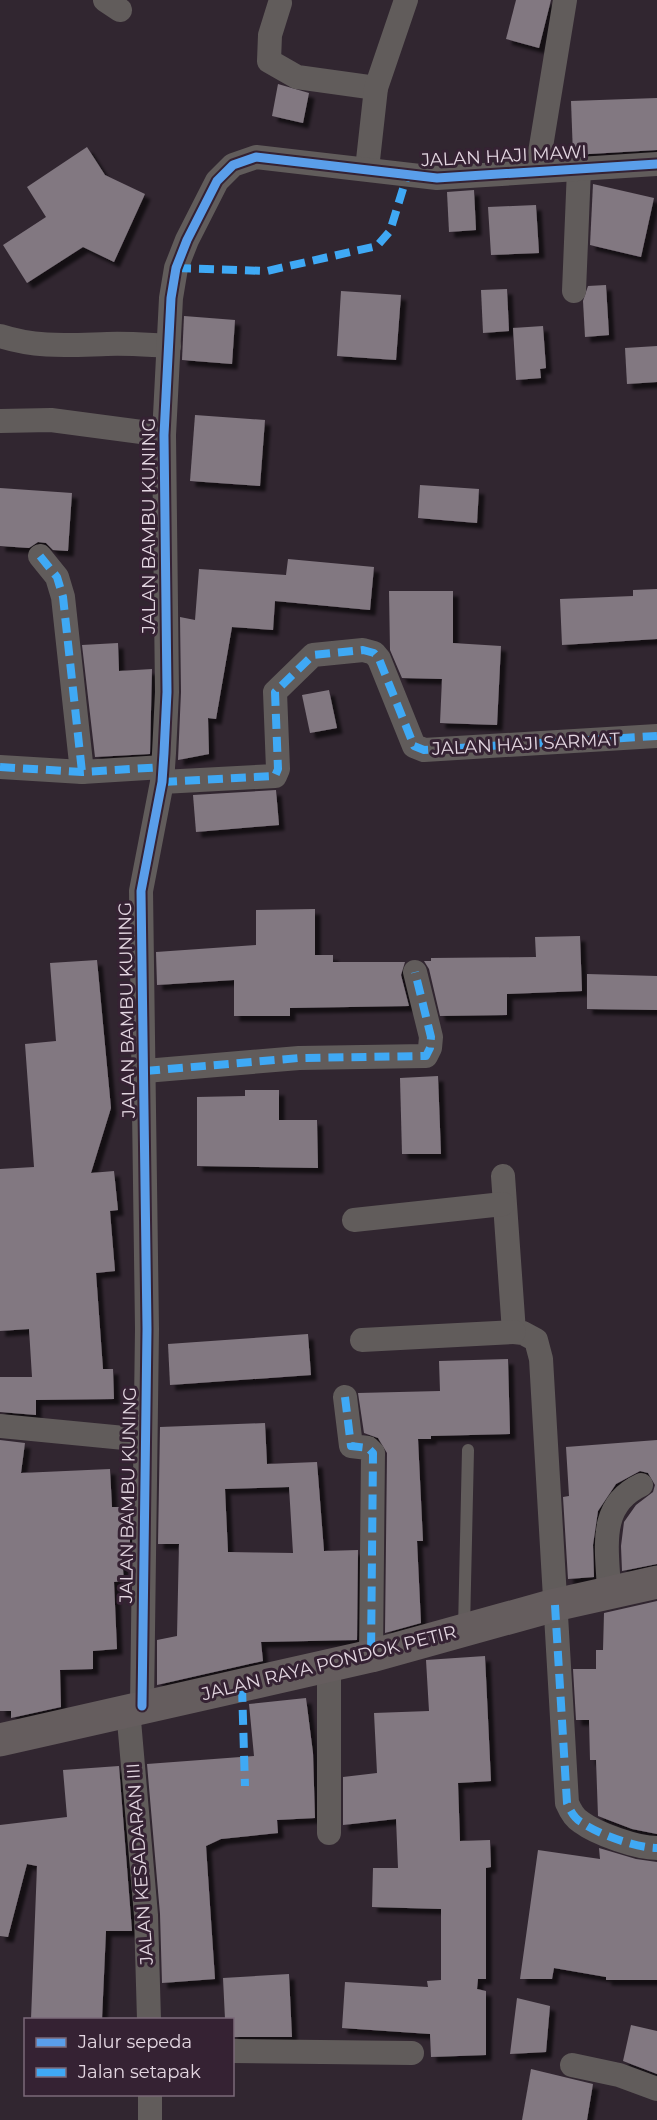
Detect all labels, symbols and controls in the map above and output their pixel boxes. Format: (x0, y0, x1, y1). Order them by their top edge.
street label: JALAN HAJI MAWI (419, 141, 588, 171)
street label: JALAN BAMBU KUNING (138, 418, 160, 635)
street label: JALAN HAJI SARMAT (430, 728, 621, 760)
street label: JALAN BAMBU KUNING (114, 902, 140, 1119)
street label: JALAN BAMBU KUNING (115, 1387, 141, 1604)
street label: JALAN RAYA PONDOK PETIR (198, 1621, 459, 1706)
street label: JALAN KESADARAN III (122, 1762, 158, 1967)
legend (24, 2018, 234, 2096)
text: Jalur sepeda (77, 2031, 192, 2053)
text: Jalan setapak (77, 2061, 201, 2083)

